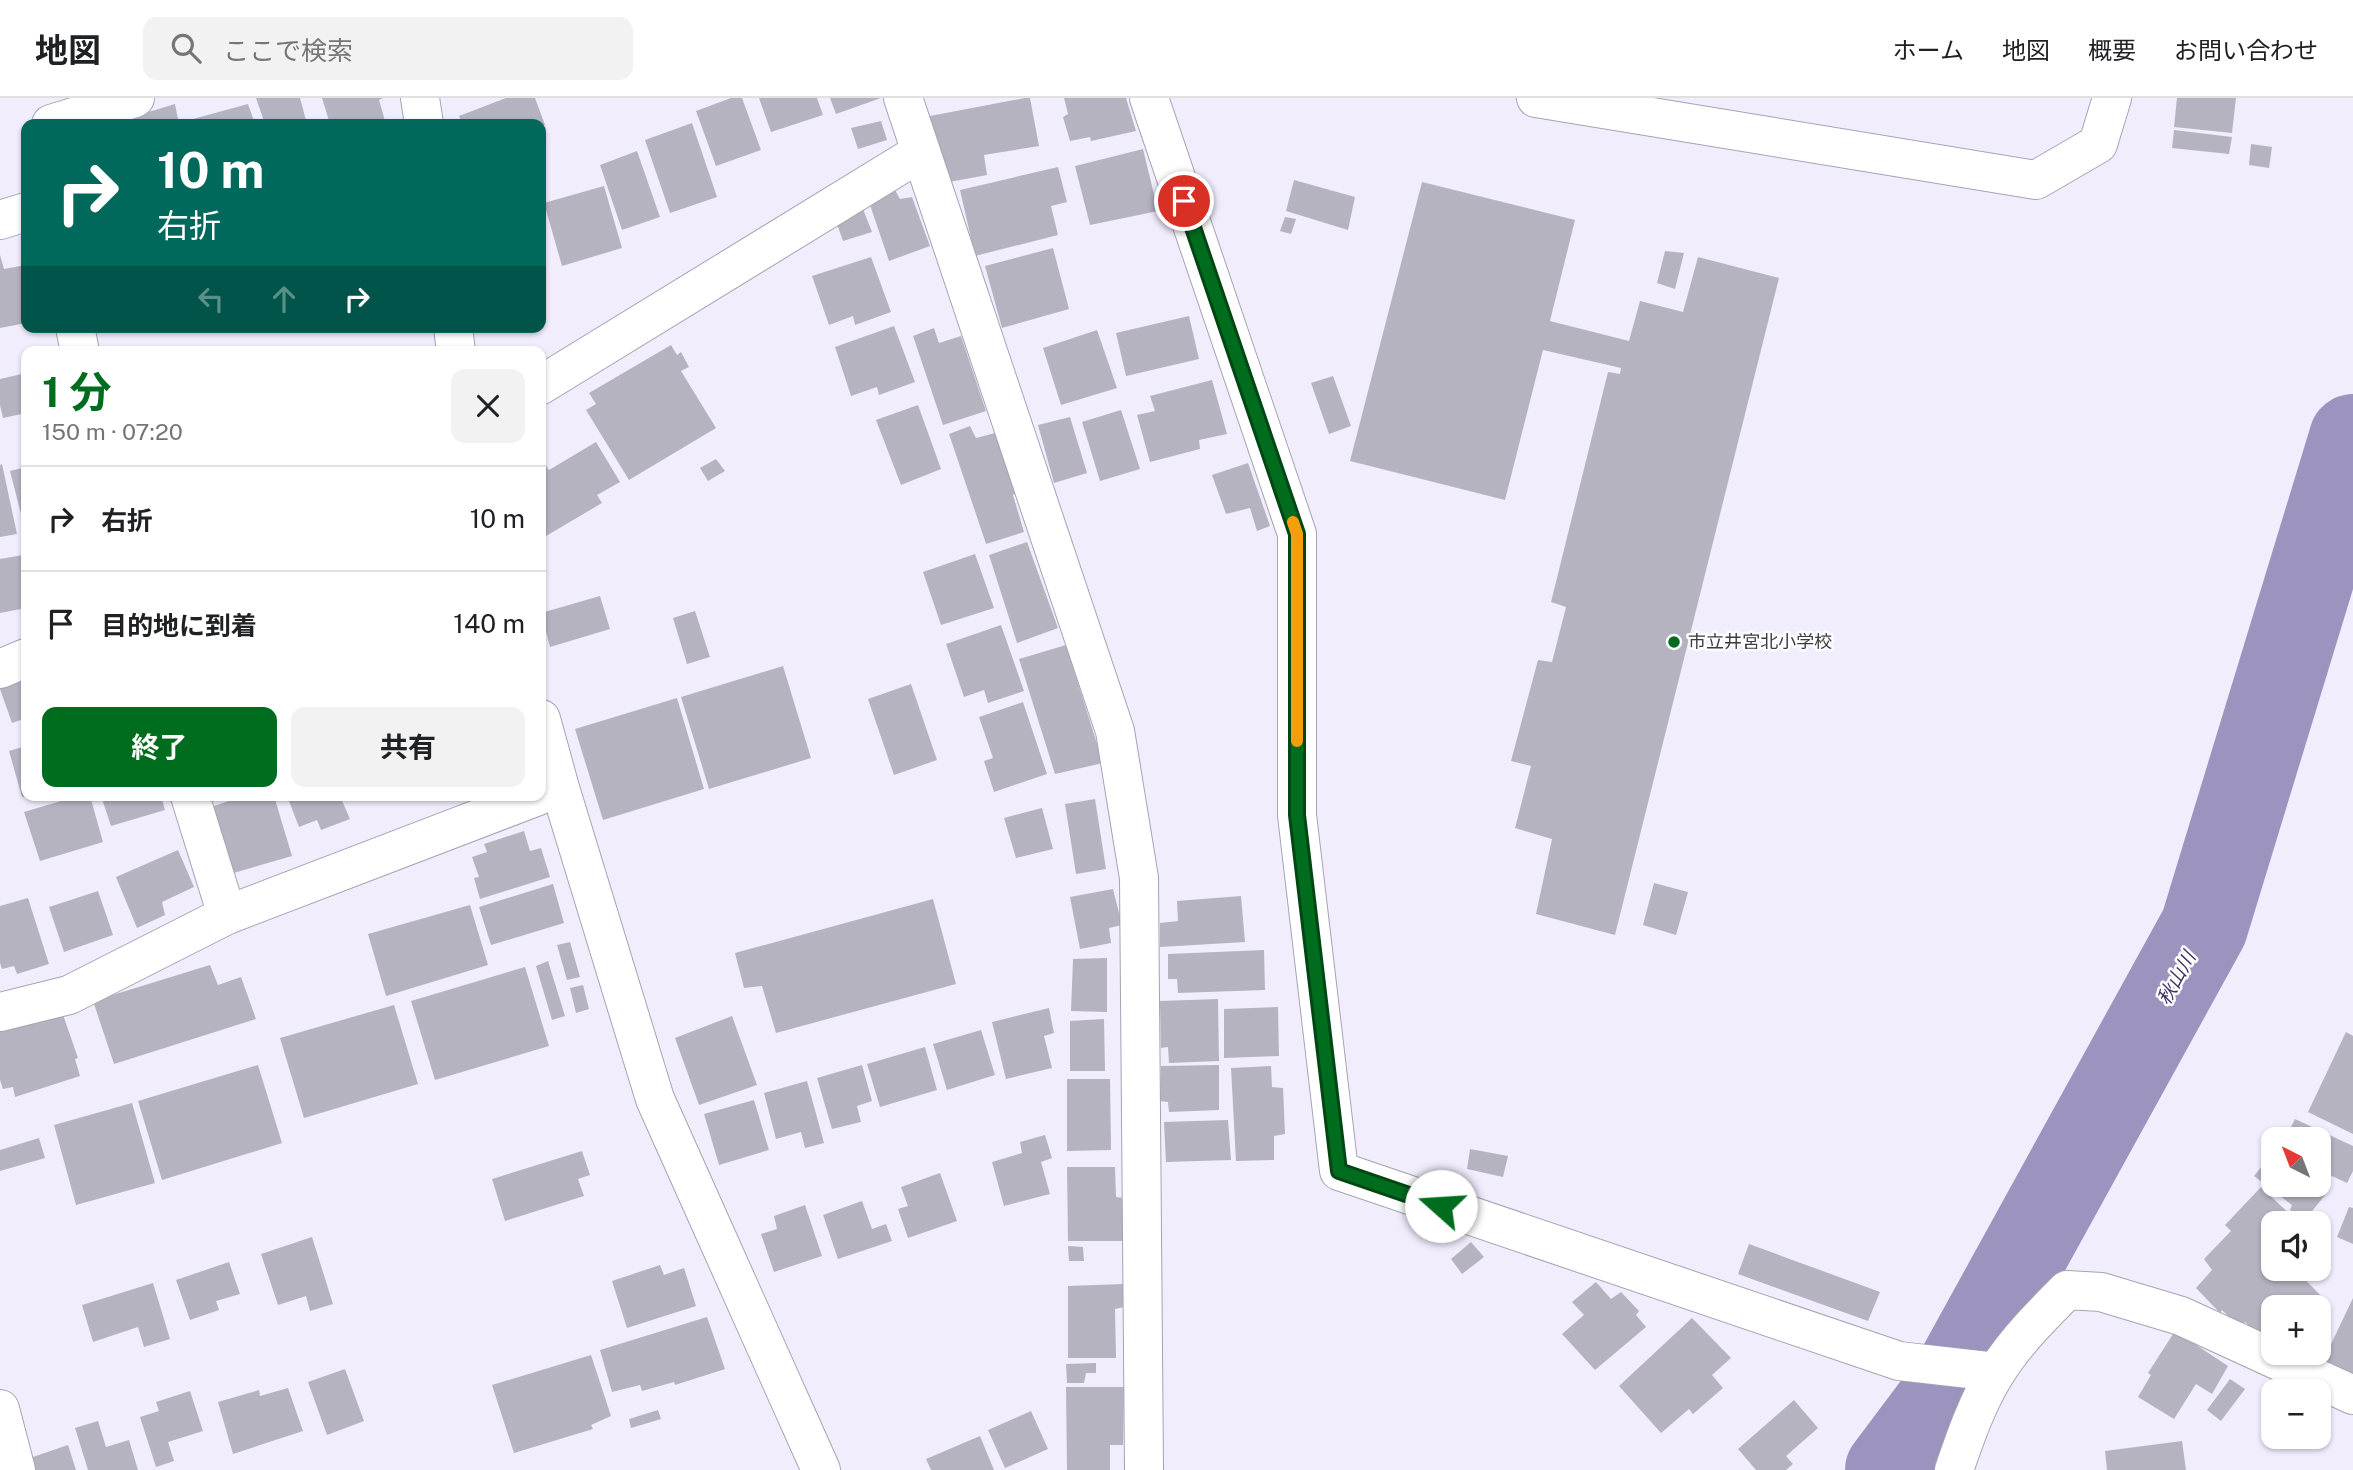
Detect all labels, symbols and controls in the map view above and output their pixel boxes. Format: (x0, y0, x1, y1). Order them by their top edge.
search box (143, 17, 633, 80)
icon: search (167, 29, 205, 67)
text: 地図 (35, 31, 101, 69)
text: ここで検索 (223, 35, 353, 66)
text: ホーム (1893, 36, 1964, 64)
text: 地図 (2002, 36, 2050, 64)
text: 概要 (2088, 36, 2136, 64)
text: お問い合わせ (2174, 36, 2318, 64)
text: 10 m (157, 141, 264, 199)
icon: right (42, 147, 133, 238)
pin (1154, 171, 1214, 231)
icon: arrive (1165, 182, 1203, 220)
text: 右折 (157, 207, 221, 244)
icon: left (192, 280, 230, 318)
icon: ahead (265, 280, 303, 318)
icon: right (338, 280, 376, 318)
text: 1 分 (42, 367, 111, 416)
button: close (451, 369, 525, 443)
text: 150 m · 07:20 (42, 418, 183, 445)
icon: right (42, 500, 80, 538)
text: 10 m (470, 503, 525, 534)
text: 右折 (101, 505, 153, 536)
icon: arrive (42, 605, 80, 643)
text: 140 m (453, 608, 525, 639)
text: 目的地に到着 (101, 610, 257, 641)
place label: 市立井宮北小学校 (1688, 631, 1832, 652)
marker: 市立井宮北小学校 (1666, 634, 1682, 650)
button: 終了 (42, 707, 277, 787)
button: 共有 (291, 707, 525, 787)
water label: 秋山川 (2153, 946, 2200, 1008)
north arrow (2261, 1127, 2331, 1197)
map controls (2261, 1127, 2331, 1449)
position arrow (1404, 1169, 1478, 1243)
button: sound (2261, 1211, 2331, 1281)
button: + (2261, 1295, 2331, 1365)
button: − (2261, 1379, 2331, 1449)

